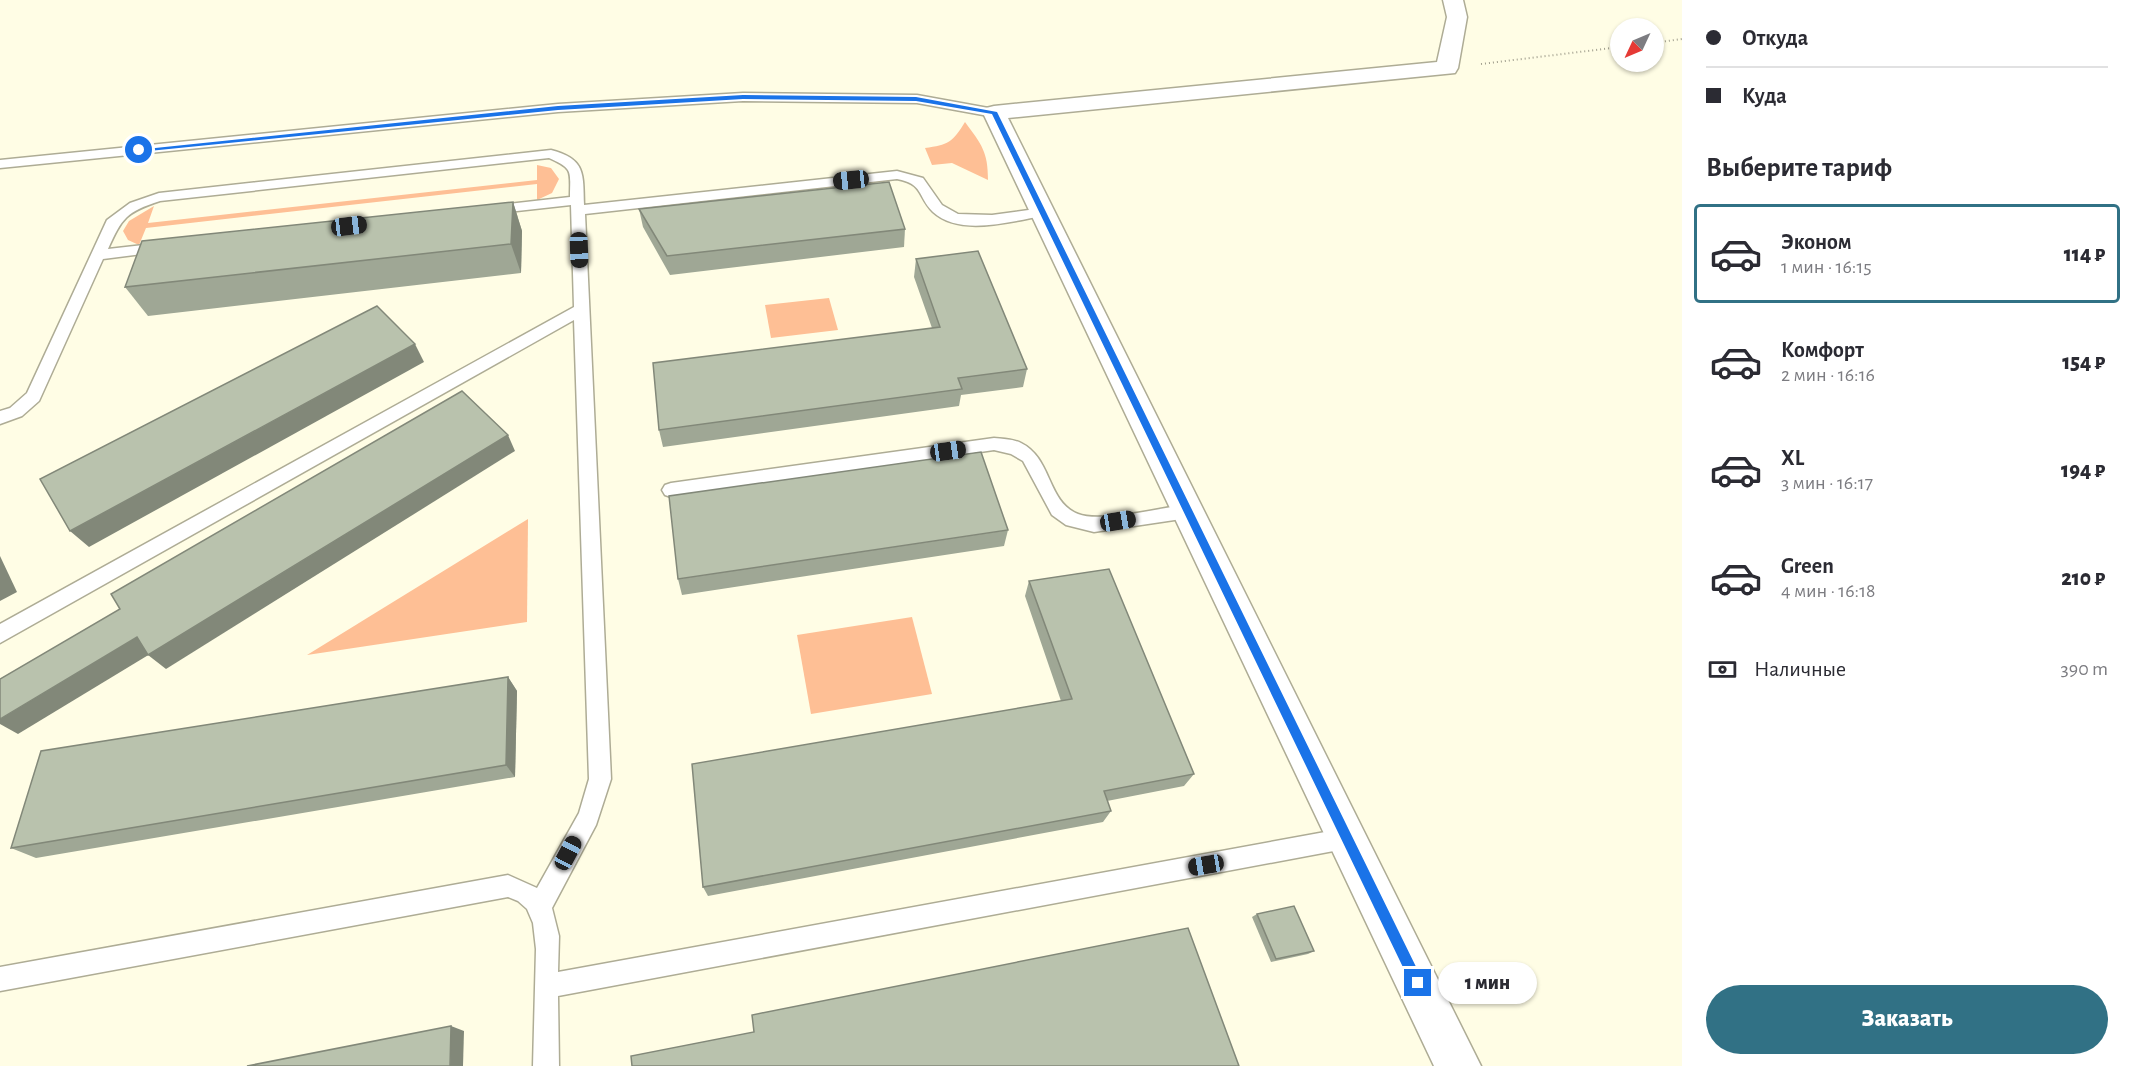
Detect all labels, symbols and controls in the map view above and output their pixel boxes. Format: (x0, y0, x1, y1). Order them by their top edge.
north arrow (1610, 18, 1664, 72)
map controls (1610, 18, 1664, 72)
text: Откуда (1742, 27, 1808, 49)
text: Куда (1742, 85, 1787, 107)
route start (125, 136, 152, 163)
text: Выберите тариф (1706, 154, 1892, 181)
car (832, 169, 870, 191)
car (330, 215, 368, 237)
icon: car (1709, 227, 1763, 281)
text: Эконом (1781, 231, 1852, 253)
car (569, 232, 589, 268)
text: 114 ₽ (2064, 243, 2105, 265)
text: 1 мин · 16:15 (1781, 257, 1872, 277)
icon: car (1709, 335, 1763, 389)
text: Комфорт (1781, 339, 1864, 361)
text: 154 ₽ (2062, 351, 2105, 373)
text: 2 мин · 16:16 (1781, 365, 1875, 385)
car (929, 440, 967, 462)
icon: car (1709, 443, 1763, 497)
text: XL (1781, 447, 1804, 469)
text: 194 ₽ (2061, 459, 2105, 481)
text: 3 мин · 16:17 (1781, 473, 1873, 493)
car (1099, 509, 1137, 533)
icon: car (1709, 551, 1763, 605)
text: Green (1781, 555, 1834, 577)
text: 210 ₽ (2061, 567, 2105, 589)
text: 4 мин · 16:18 (1781, 581, 1876, 601)
icon: cash (1706, 653, 1739, 686)
text: Наличные (1754, 658, 1846, 680)
text: 390 m (2061, 659, 2108, 679)
car (552, 833, 584, 873)
car (1187, 853, 1225, 877)
callout: 1 мин (1439, 962, 1538, 1004)
route end (1404, 969, 1431, 996)
text: 1 мин (1465, 973, 1510, 993)
button: Заказать (1706, 985, 2108, 1054)

